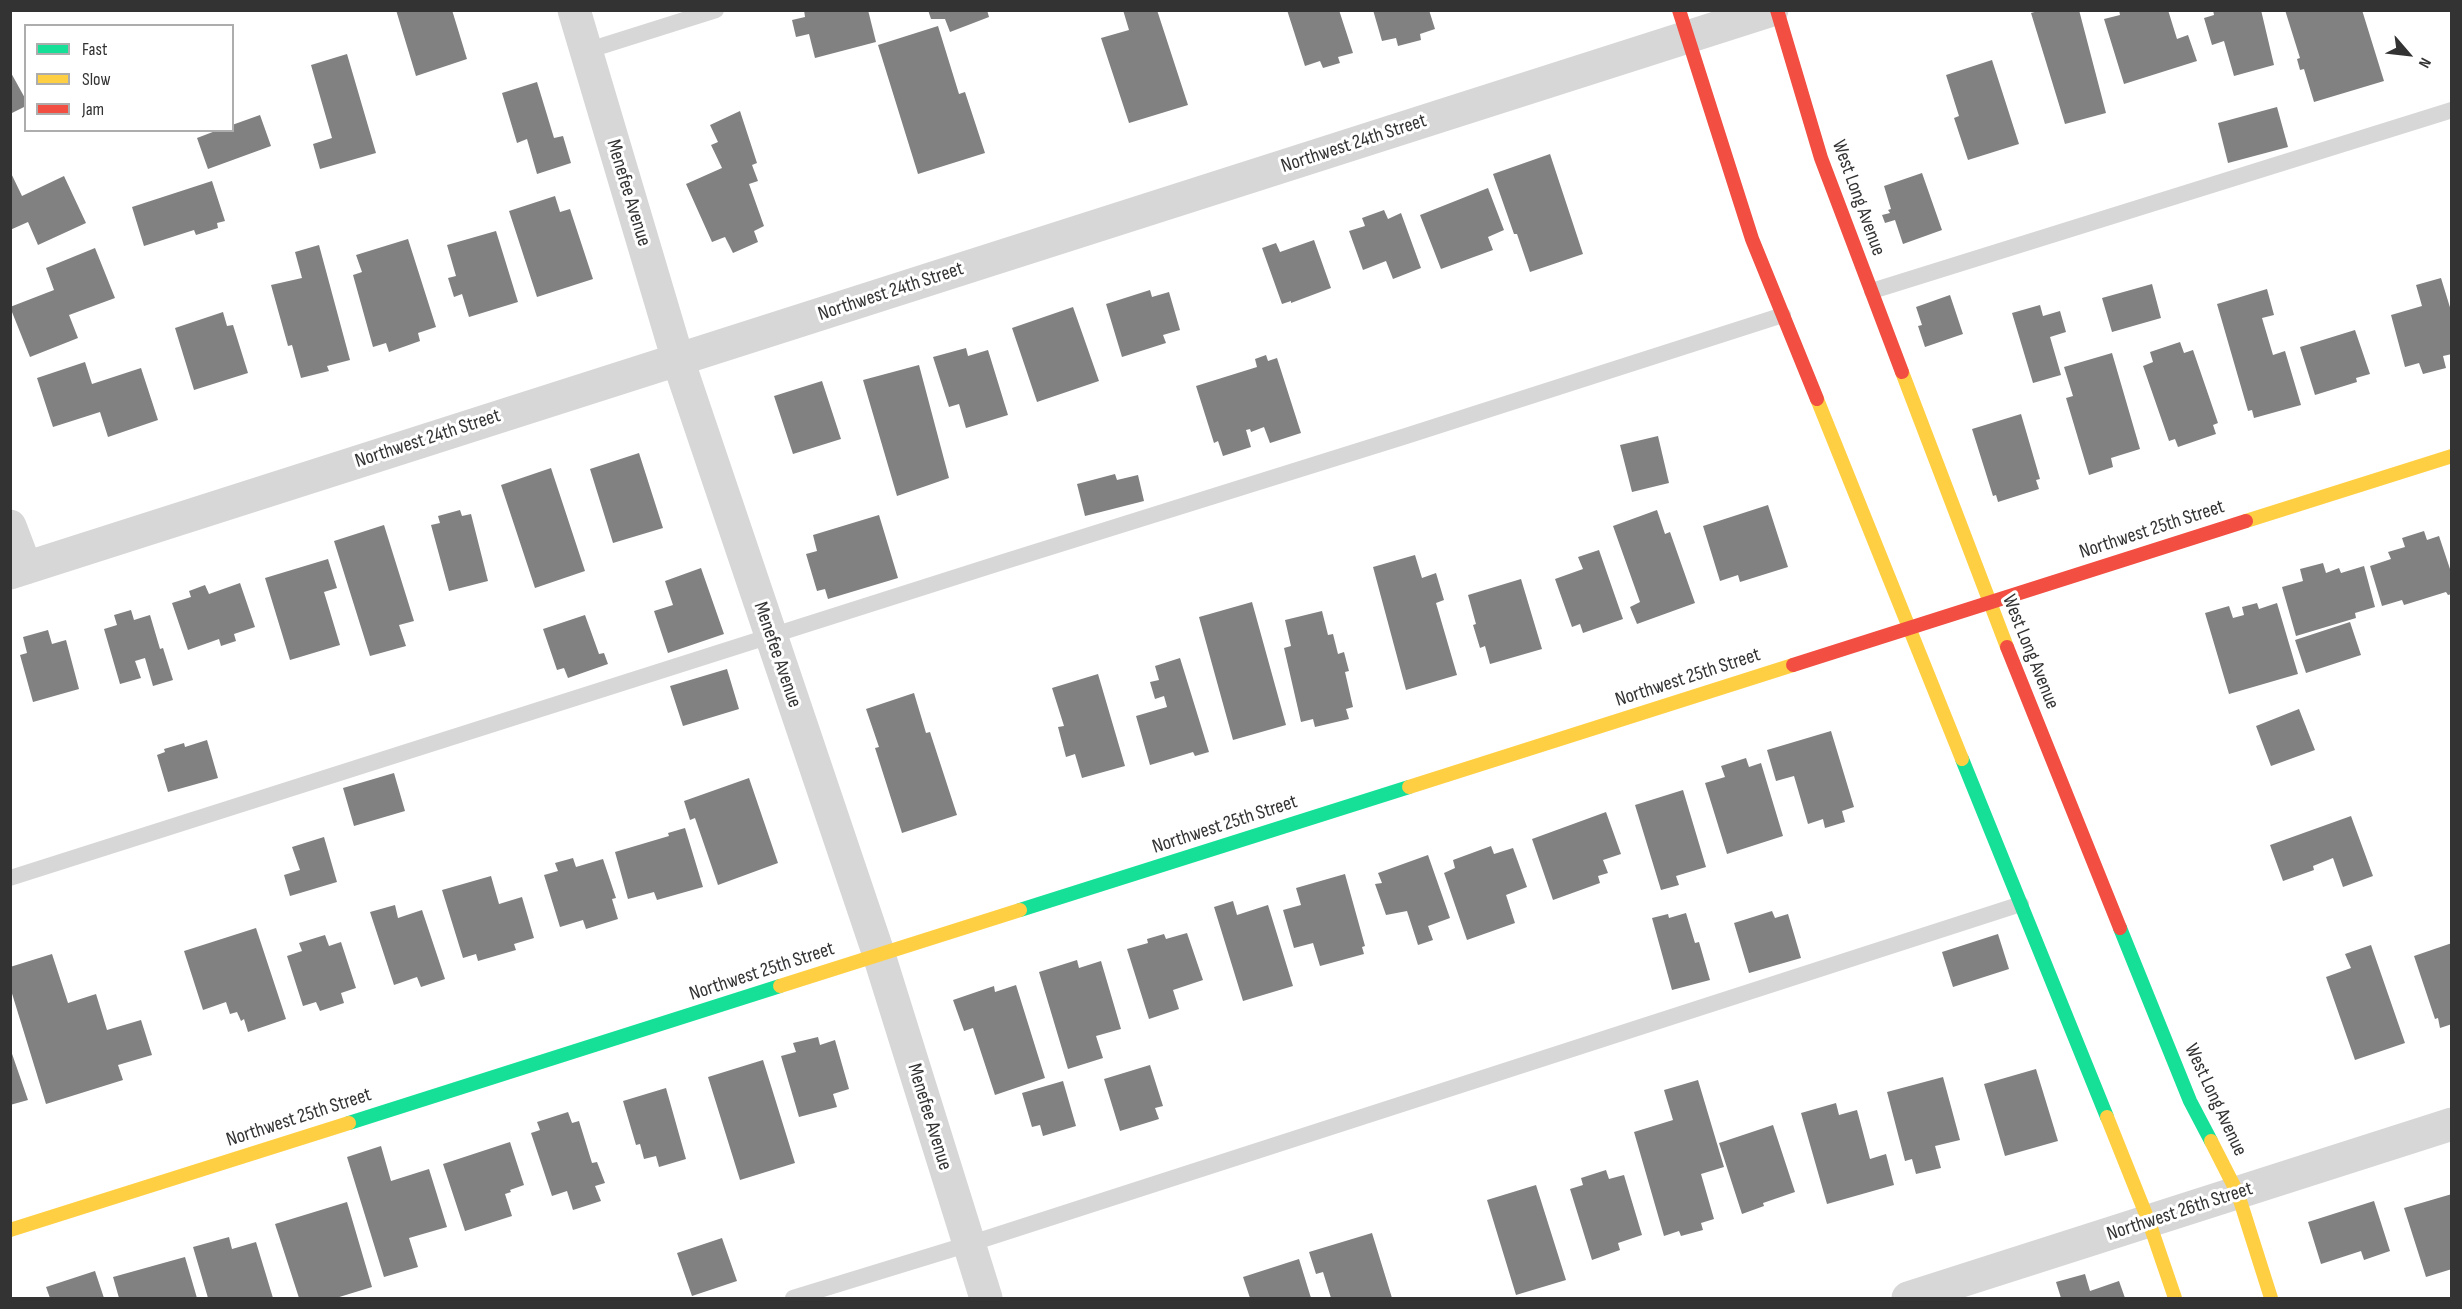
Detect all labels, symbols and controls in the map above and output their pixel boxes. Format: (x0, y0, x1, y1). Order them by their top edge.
legend (24, 24, 234, 132)
north arrow (2378, 24, 2438, 84)
text: Fast (82, 39, 107, 60)
text: N (2414, 54, 2435, 71)
text: Slow (82, 69, 111, 90)
text: Jam (82, 99, 104, 120)
street label: Northwest 24th Street (1278, 109, 1430, 179)
street label: Menefee Avenue (600, 137, 656, 249)
street label: West Long Avenue (1826, 137, 1890, 259)
street label: Northwest 24th Street (815, 257, 967, 327)
street label: Northwest 24th Street (352, 404, 504, 474)
street label: Northwest 25th Street (2076, 495, 2228, 565)
street label: West Long Avenue (1996, 591, 2064, 713)
street label: Menefee Avenue (748, 599, 806, 711)
street label: Northwest 25th Street (1612, 643, 1764, 713)
street label: Northwest 25th Street (1149, 790, 1301, 860)
street label: Northwest 25th Street (686, 937, 838, 1007)
street label: West Long Avenue (2178, 1040, 2252, 1160)
street label: Menefee Avenue (901, 1061, 957, 1173)
street label: Northwest 25th Street (223, 1083, 375, 1153)
street label: Northwest 26th Street (2104, 1177, 2256, 1247)

